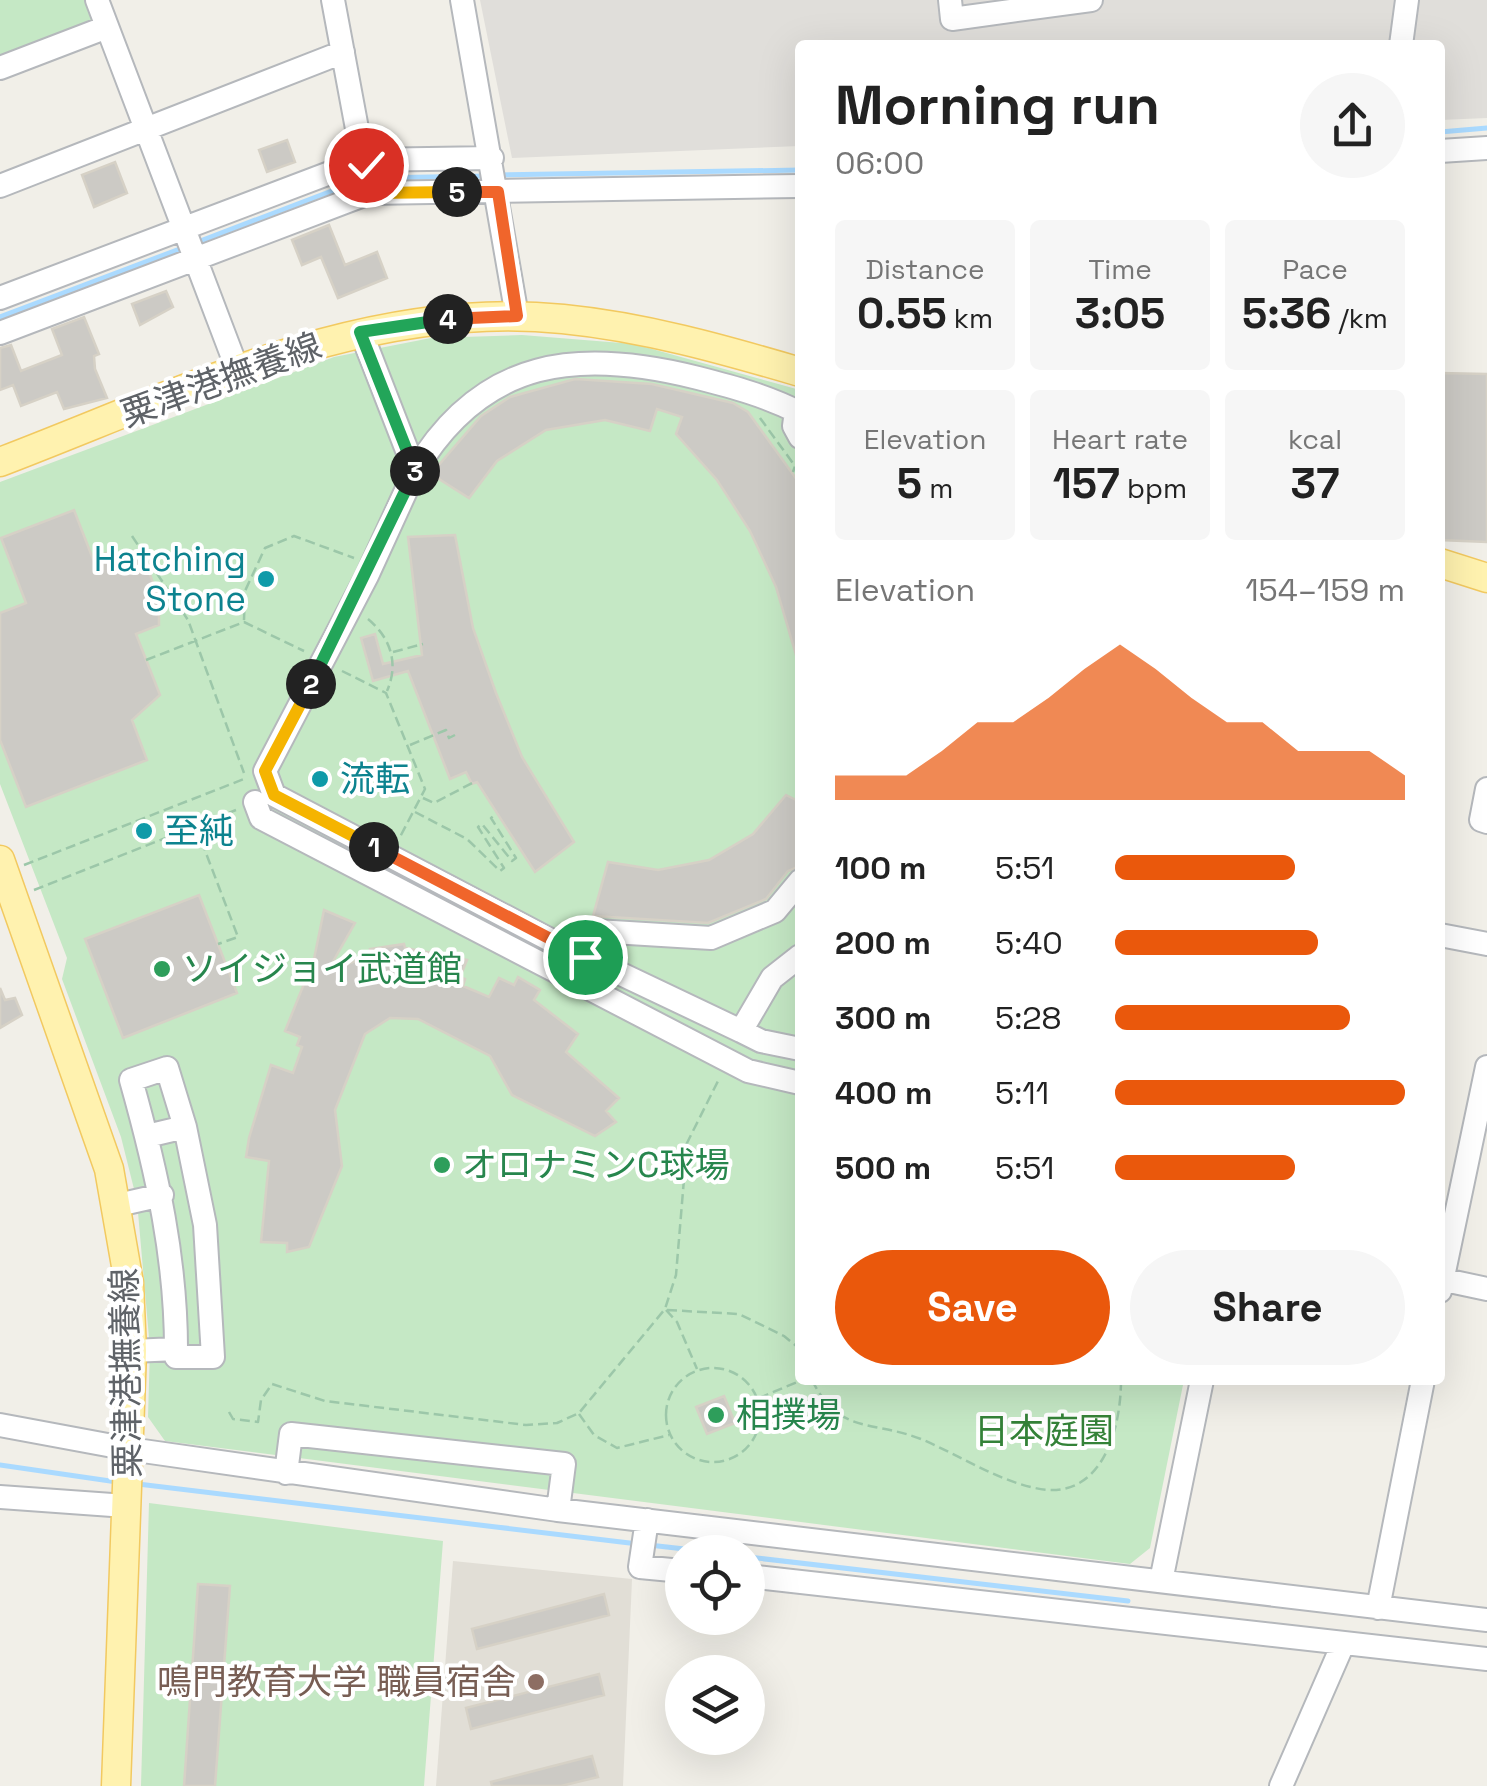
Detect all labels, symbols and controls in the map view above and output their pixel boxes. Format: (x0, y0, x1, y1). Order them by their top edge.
text: Morning run (835, 70, 1160, 140)
button: share (1300, 73, 1405, 178)
pin (324, 123, 409, 208)
icon: check (339, 138, 394, 193)
text: 06:00 (835, 143, 924, 183)
pin: 5 (432, 167, 482, 217)
text: 5 (449, 174, 465, 210)
text: Distance (865, 251, 985, 287)
text: Time (1088, 251, 1152, 287)
text: Pace (1282, 251, 1348, 287)
text: 0.55 (857, 287, 947, 340)
text: 3:05 (1075, 287, 1165, 340)
text: 5:36 (1242, 287, 1331, 340)
pin: 4 (423, 294, 473, 344)
text: km (947, 300, 993, 336)
text: /km (1331, 300, 1388, 336)
text: 4 (439, 301, 457, 337)
street label: 粟津港撫養線 (115, 323, 327, 437)
text: Elevation (864, 421, 986, 457)
text: Heart rate (1052, 421, 1188, 457)
text: kcal (1288, 421, 1342, 457)
pin: 3 (390, 446, 440, 496)
text: 3 (406, 453, 424, 489)
text: 5 (897, 457, 922, 510)
text: 157 (1053, 457, 1120, 510)
text: 37 (1291, 457, 1339, 510)
text: m (922, 470, 953, 506)
text: bpm (1120, 470, 1187, 506)
place label: Hatching Stone (94, 537, 246, 621)
marker: Hatching Stone (255, 568, 277, 590)
text: Elevation (835, 570, 975, 610)
text: 154–159 m (1245, 570, 1405, 610)
pin: 2 (286, 659, 336, 709)
text: 2 (303, 666, 319, 702)
place label: 流転 (340, 757, 410, 801)
marker: 流転 (309, 768, 331, 790)
place label: 至純 (164, 809, 234, 853)
marker: 至純 (133, 820, 155, 842)
pin: 1 (349, 822, 399, 872)
text: 1 (368, 829, 380, 865)
text: 100 m (835, 848, 926, 888)
text: 5:51 (995, 848, 1054, 888)
pin (543, 915, 628, 1000)
text: 200 m (835, 923, 931, 963)
text: 5:40 (995, 923, 1063, 963)
icon: arrive (558, 930, 613, 985)
place label: ソイジョイ武道館 (182, 947, 462, 991)
marker: ソイジョイ武道館 (151, 958, 173, 980)
text: 300 m (835, 998, 931, 1038)
text: 5:28 (995, 998, 1062, 1038)
text: 400 m (835, 1073, 932, 1113)
text: 5:11 (995, 1073, 1049, 1113)
place label: オロナミンC球場 (462, 1143, 729, 1187)
text: 500 m (835, 1148, 931, 1188)
text: 5:51 (995, 1148, 1054, 1188)
marker: オロナミンC球場 (431, 1154, 453, 1176)
button: Save (835, 1250, 1110, 1365)
button: Share (1130, 1250, 1405, 1365)
street label: 粟津港撫養線 (102, 1268, 150, 1478)
place label: 相撲場 (736, 1393, 841, 1437)
marker: 相撲場 (705, 1404, 727, 1426)
park label: 日本庭園 (974, 1409, 1114, 1453)
map controls (665, 1535, 765, 1755)
button: locate (665, 1535, 765, 1635)
button: layers (665, 1655, 765, 1755)
place label: 鳴門教育大学 職員宿舎 (157, 1660, 516, 1704)
marker: 鳴門教育大学 職員宿舎 (525, 1671, 547, 1693)

